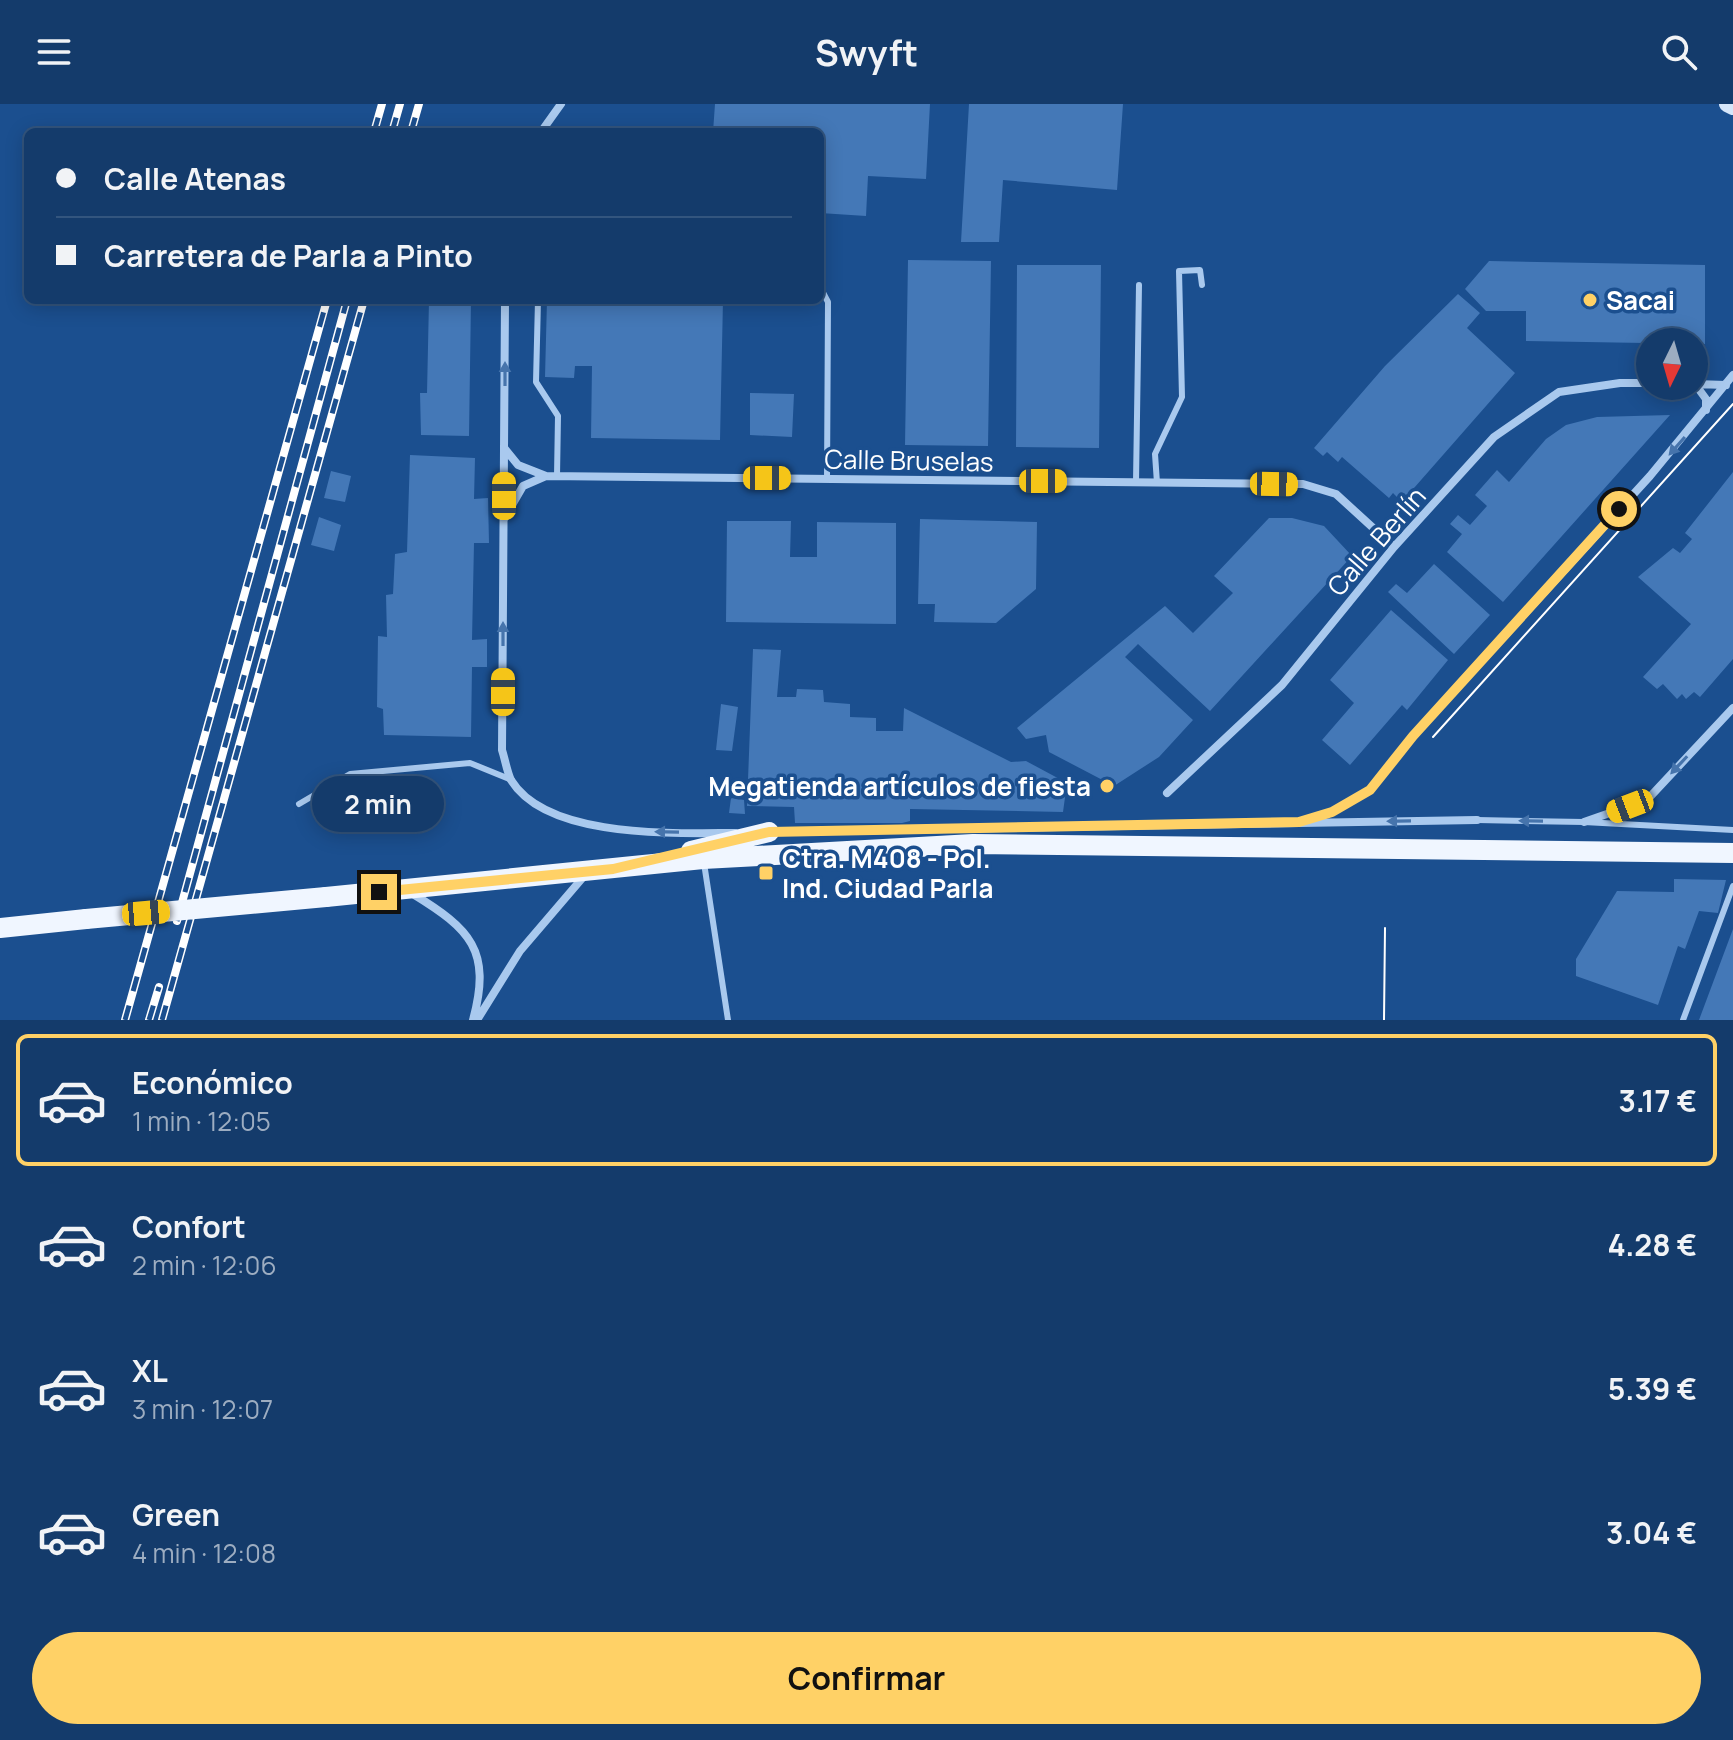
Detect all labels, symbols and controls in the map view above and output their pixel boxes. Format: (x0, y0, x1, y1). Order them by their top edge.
text: Swyft (815, 28, 918, 77)
icon: menu (32, 30, 76, 74)
icon: search (1657, 30, 1701, 74)
text: Calle Atenas (104, 158, 286, 199)
text: Carretera de Parla a Pinto (104, 235, 473, 276)
place label: Sacai (1606, 282, 1675, 318)
marker: Sacai (1581, 291, 1599, 309)
north arrow (1636, 328, 1708, 400)
map controls (1636, 328, 1708, 400)
one-way arrow (499, 361, 511, 386)
one-way arrow (1668, 436, 1686, 455)
street label: Calle Bruselas (824, 441, 994, 479)
car (743, 466, 791, 490)
car (1019, 469, 1067, 493)
car (492, 472, 516, 520)
car (1250, 472, 1298, 496)
street label: Calle Berlín (1319, 479, 1433, 603)
route start (1601, 491, 1637, 527)
one-way arrow (497, 621, 509, 646)
car (491, 668, 515, 716)
one-way arrow (1671, 755, 1689, 774)
place label: Megatienda artículos de fiesta (708, 768, 1091, 804)
callout: 2 min (313, 776, 445, 832)
marker: Megatienda artículos de fiesta (1098, 777, 1116, 795)
text: 2 min (344, 786, 412, 822)
car (1603, 786, 1657, 826)
one-way arrow (1386, 815, 1411, 827)
one-way arrow (1518, 815, 1543, 827)
one-way arrow (654, 826, 679, 839)
place label: Ctra. M408 - Pol. Ind. Ciudad Parla (782, 840, 993, 906)
marker: Ctra. M408 - Pol. Ind. Ciudad Parla (757, 864, 775, 882)
route end (361, 874, 397, 910)
car (121, 899, 171, 927)
text: Económico (132, 1062, 293, 1103)
icon: car (36, 1064, 108, 1136)
text: 3.17 € (1618, 1080, 1697, 1121)
text: 1 min · 12:05 (132, 1103, 271, 1139)
text: Confort (132, 1206, 246, 1247)
icon: car (36, 1208, 108, 1280)
text: 4.28 € (1608, 1224, 1697, 1265)
text: 2 min · 12:06 (132, 1247, 277, 1283)
text: XL (132, 1350, 168, 1391)
icon: car (36, 1352, 108, 1424)
text: 5.39 € (1608, 1368, 1697, 1409)
text: 3 min · 12:07 (132, 1391, 273, 1427)
text: Green (132, 1494, 220, 1535)
icon: car (36, 1496, 108, 1568)
text: 3.04 € (1606, 1512, 1697, 1553)
text: 4 min · 12:08 (132, 1535, 276, 1571)
button: Confirmar (32, 1632, 1701, 1724)

